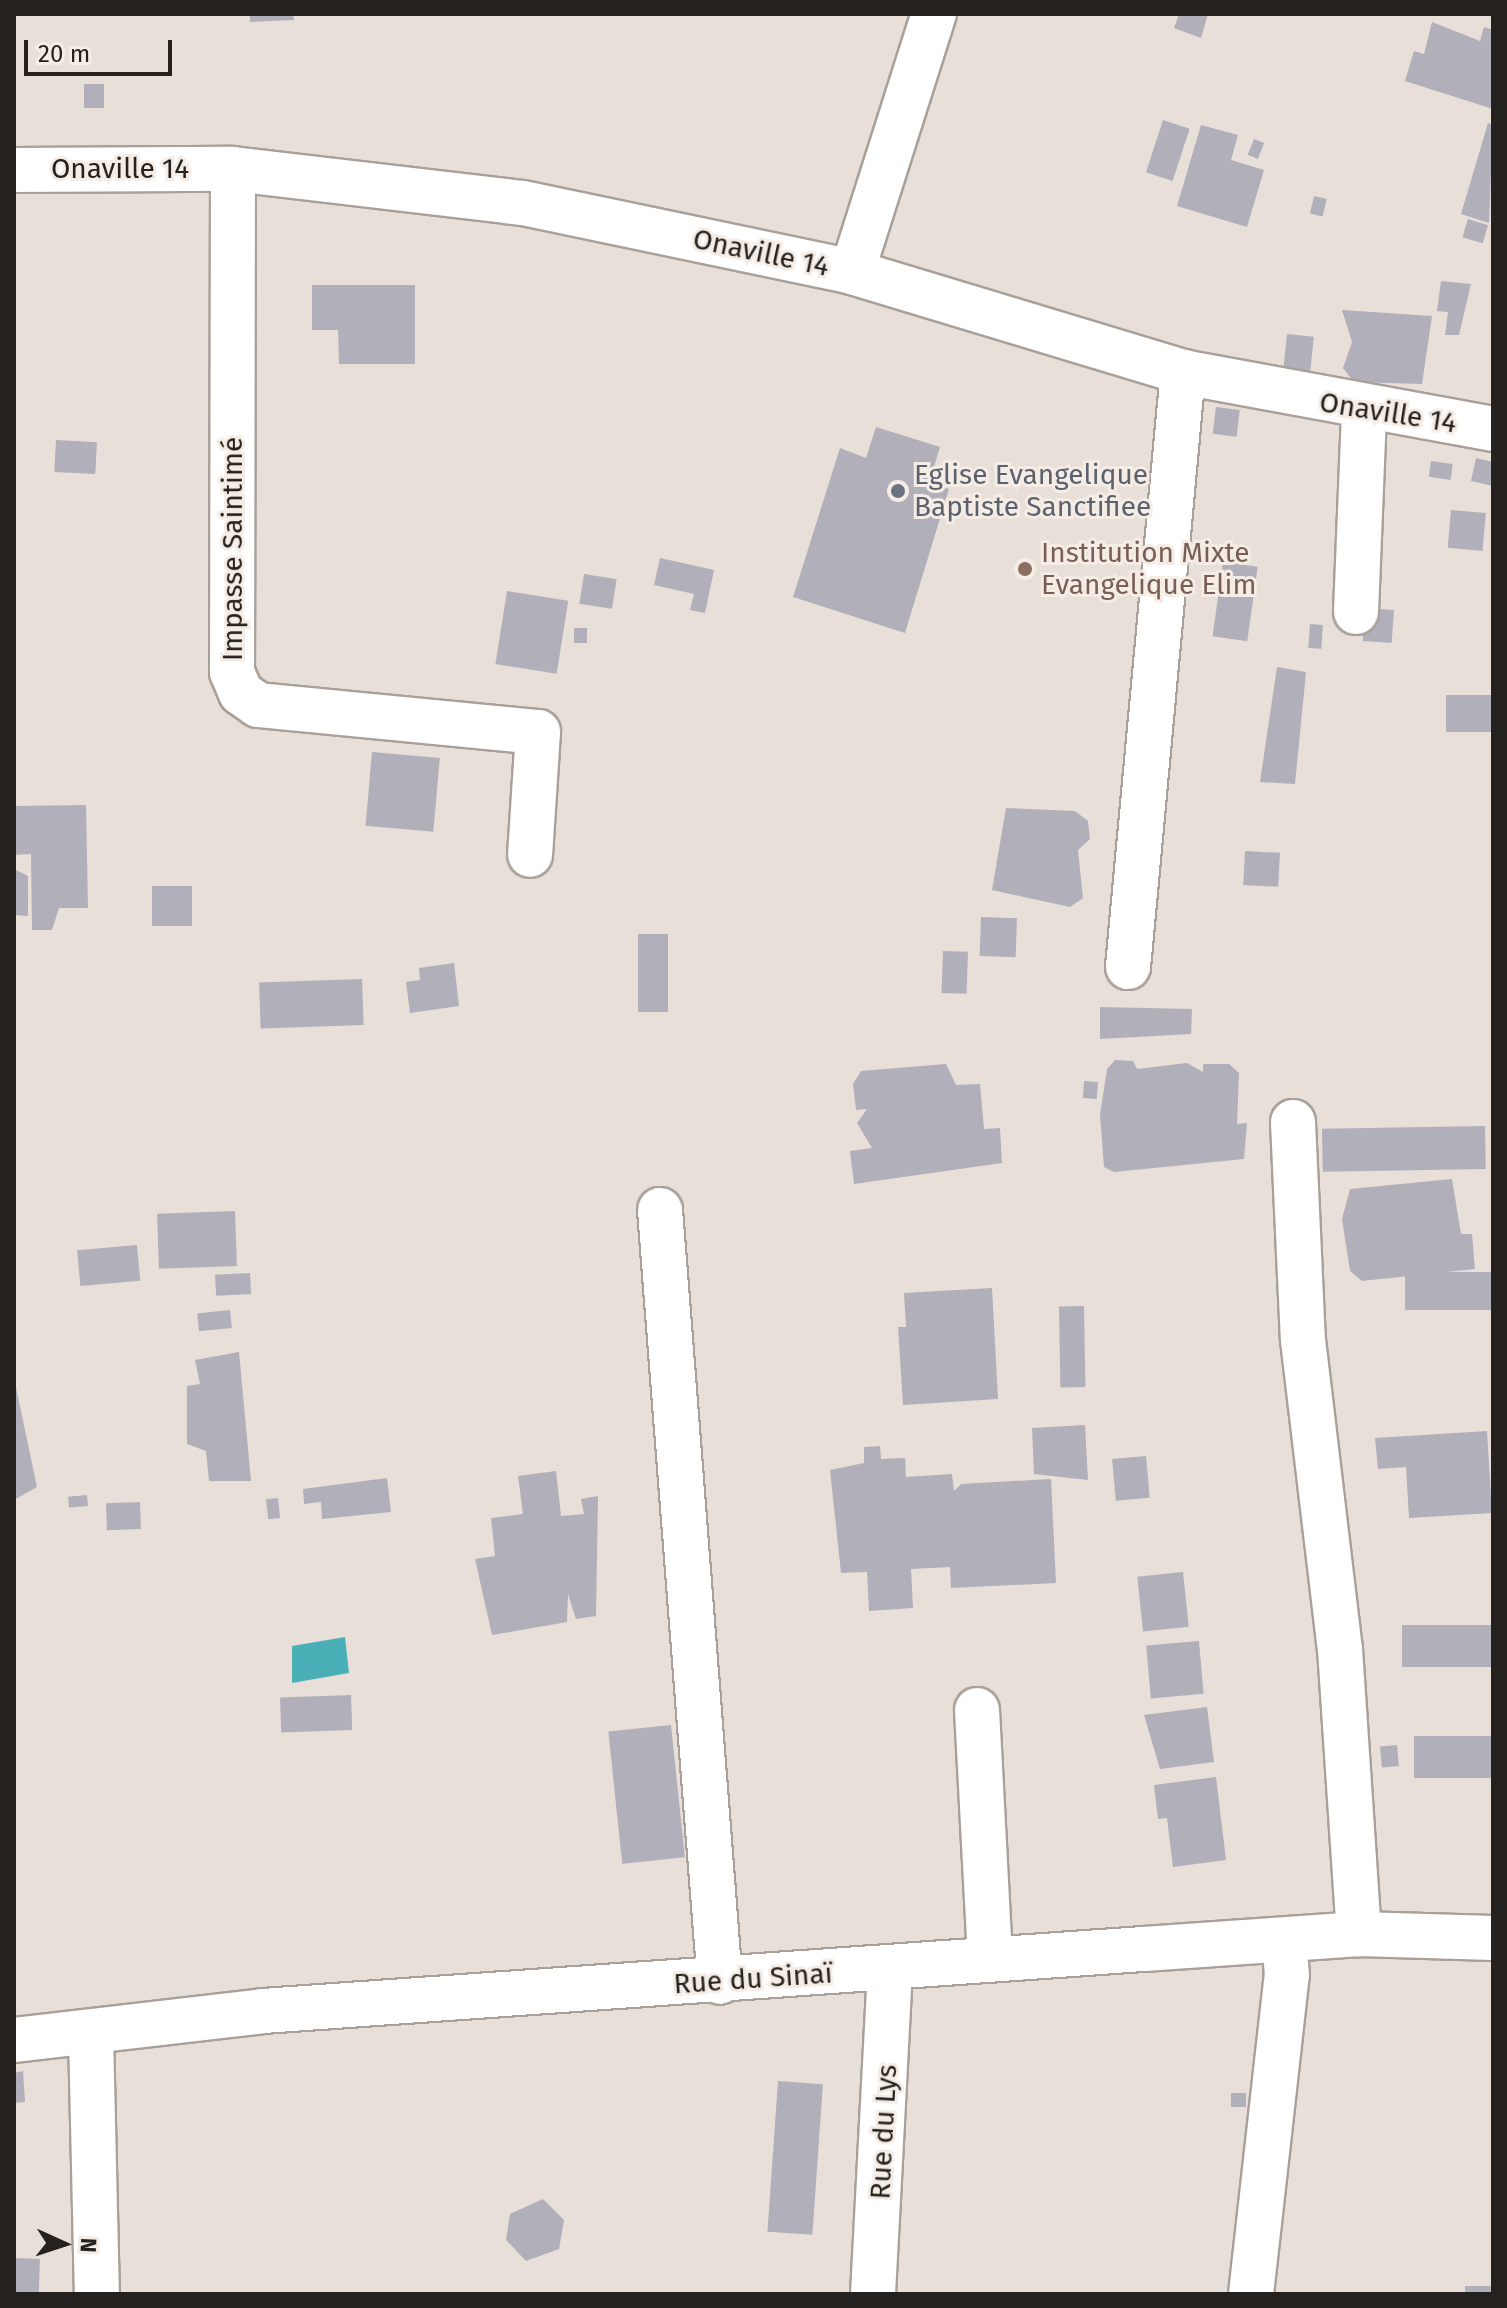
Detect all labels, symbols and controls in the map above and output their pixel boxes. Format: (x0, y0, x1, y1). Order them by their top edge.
scale bar (28, 24, 176, 74)
text: 20 m (38, 40, 90, 68)
street label: Onaville 14 (51, 152, 189, 186)
street label: Onaville 14 (690, 222, 832, 284)
street label: Onaville 14 (1317, 386, 1459, 440)
street label: Impasse Saintimé (216, 437, 250, 661)
place label: Eglise Evangelique Baptiste Sanctifiee (914, 458, 1151, 524)
marker: Eglise Evangelique Baptiste Sanctifiee (889, 482, 907, 500)
place label: Institution Mixte Evangelique Elim (1041, 536, 1256, 602)
marker: Institution Mixte Evangelique Elim (1016, 560, 1034, 578)
street label: Rue du Sinaï (672, 1957, 834, 2001)
street label: Rue du Lys (864, 2064, 904, 2200)
north arrow (24, 2204, 104, 2284)
text: N (75, 2237, 102, 2253)

